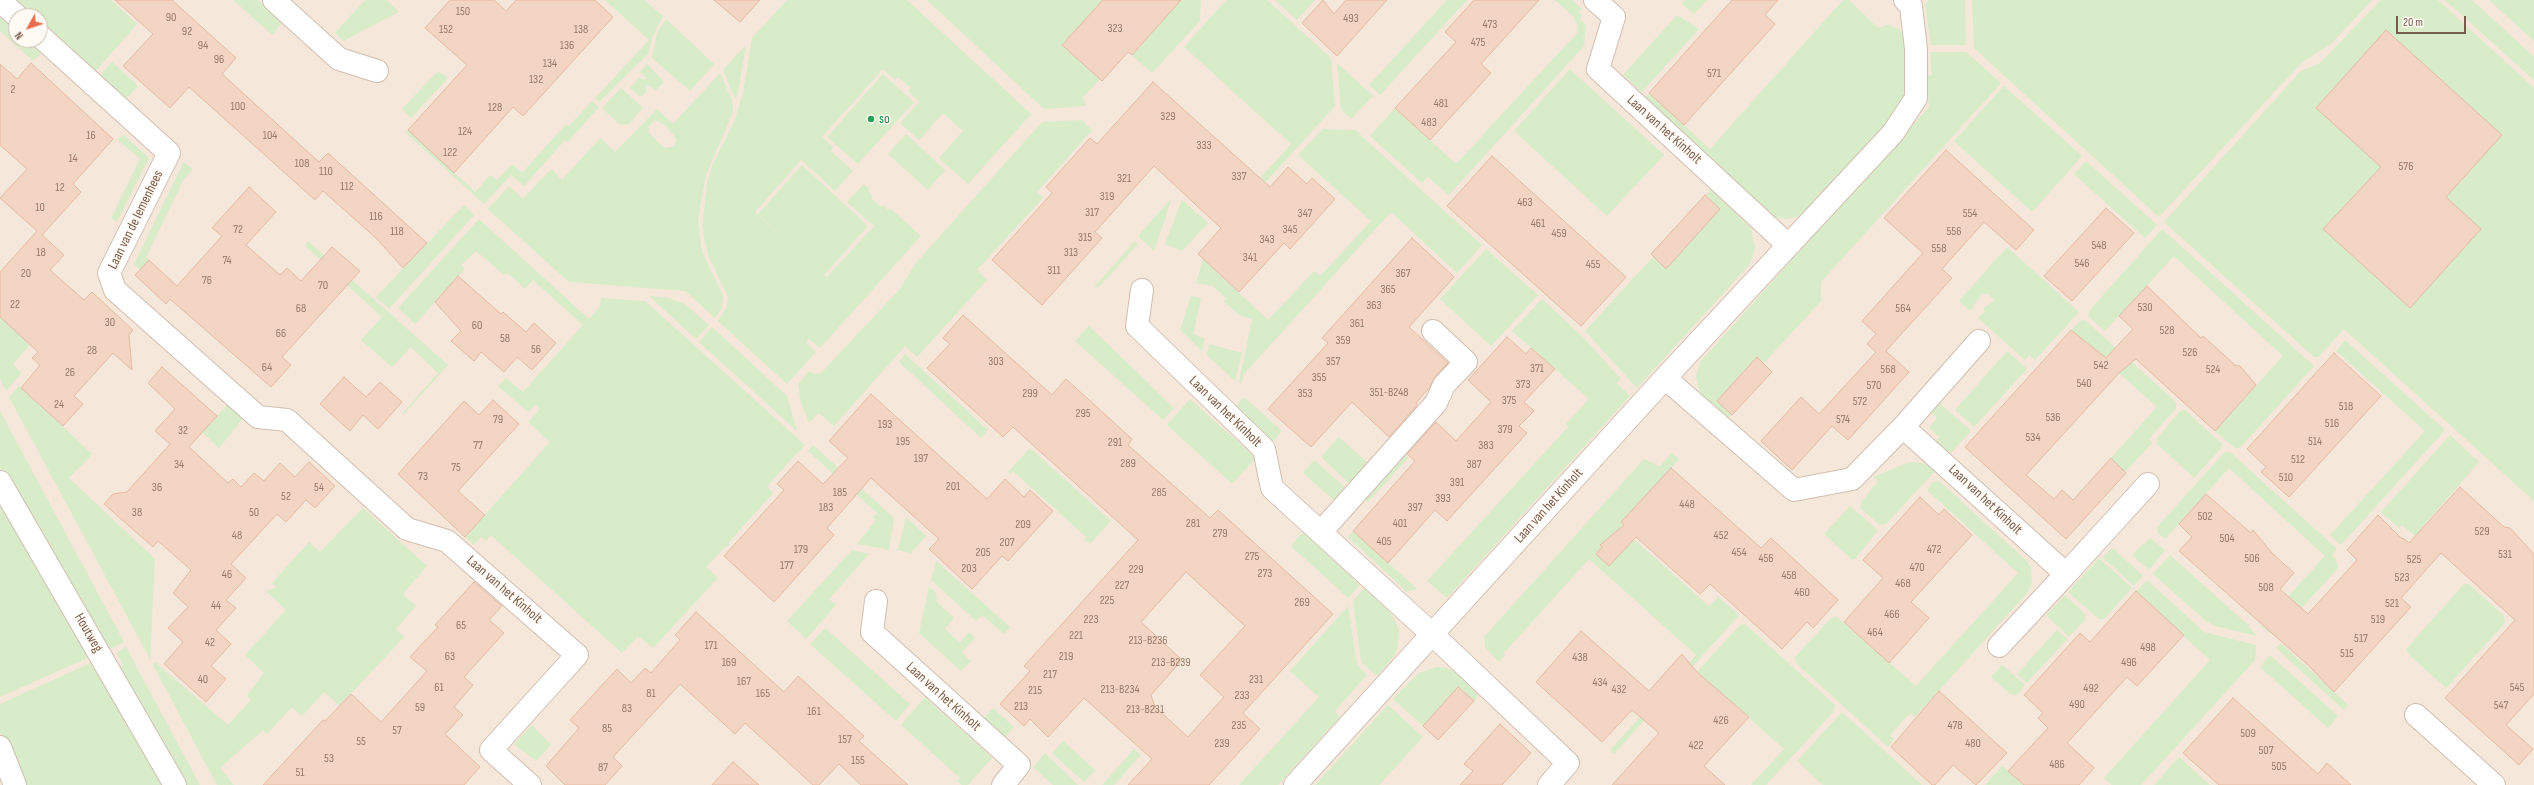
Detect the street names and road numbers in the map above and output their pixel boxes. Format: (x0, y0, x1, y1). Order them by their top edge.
street label: Laan van het Kinholt (1623, 92, 1705, 168)
street label: Laan van de Iemenhees (105, 168, 167, 272)
street label: Laan van het Kinholt (1185, 373, 1265, 451)
street label: Laan van het Kinholt (1945, 462, 2025, 538)
street label: Laan van het Kinholt (1511, 465, 1587, 547)
street label: Laan van het Kinholt (463, 553, 545, 627)
street label: Houtweg (70, 611, 106, 655)
street label: Laan van het Kinholt (902, 659, 984, 735)

